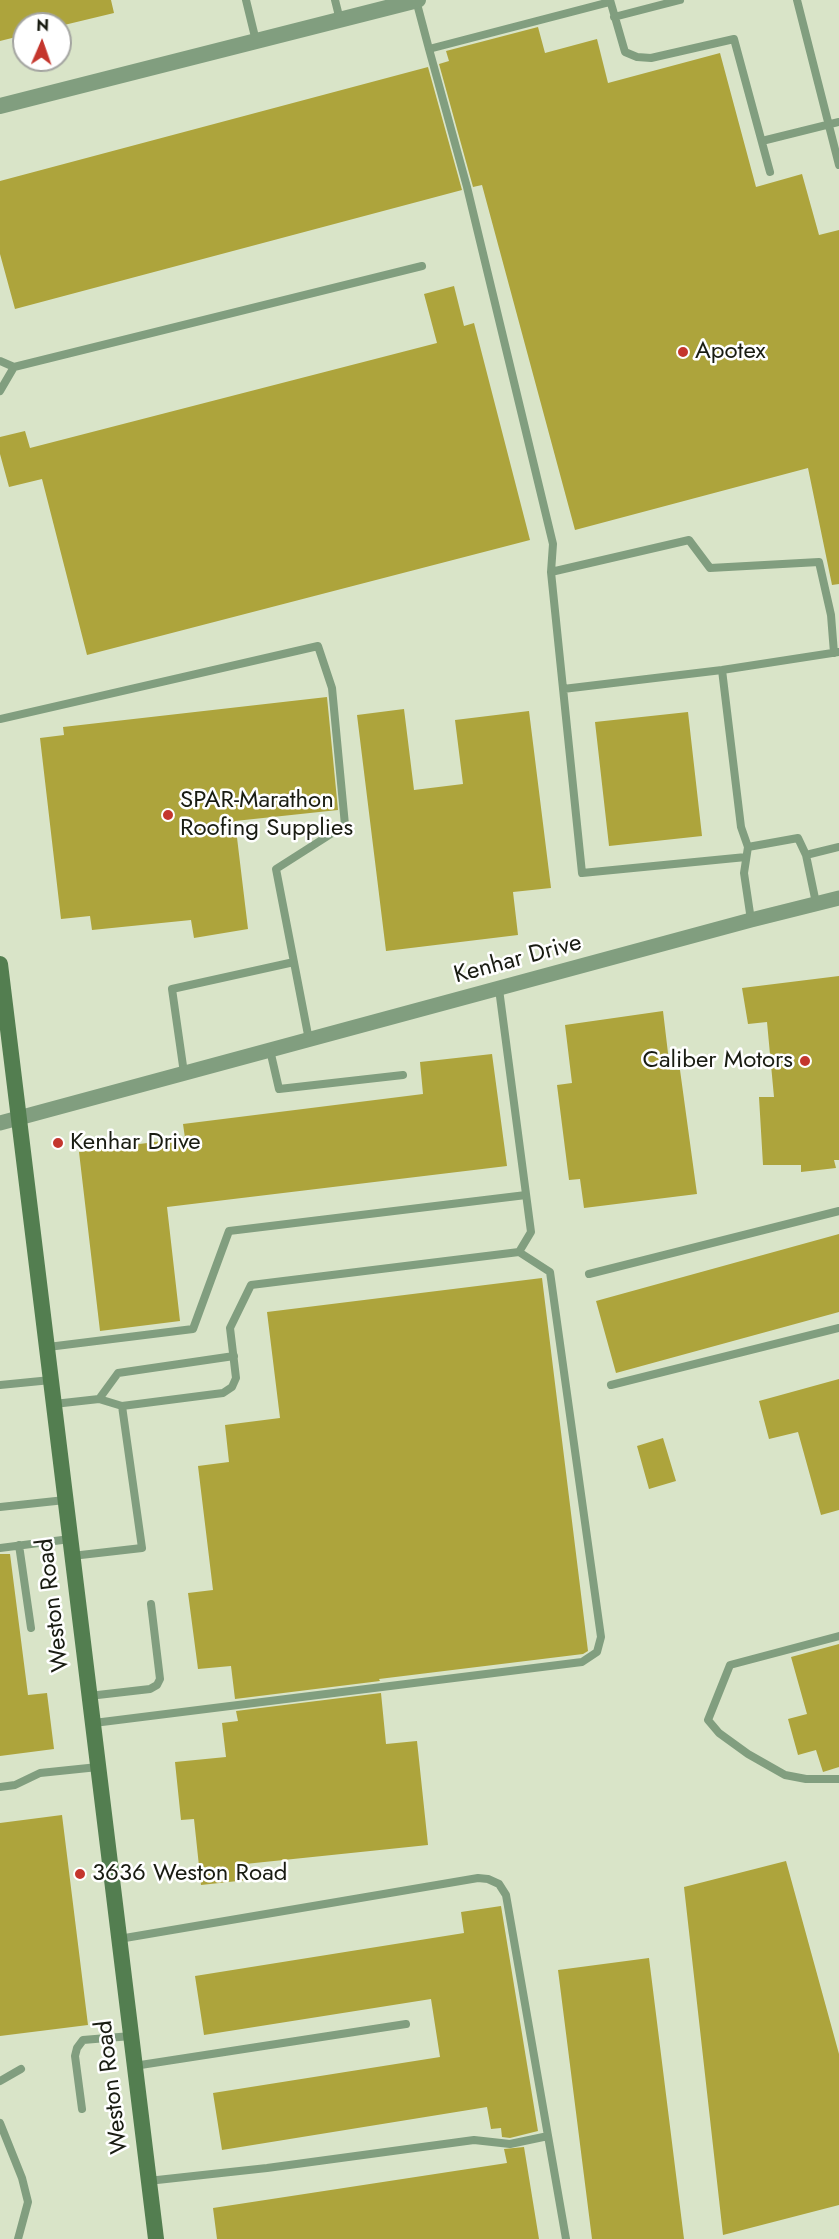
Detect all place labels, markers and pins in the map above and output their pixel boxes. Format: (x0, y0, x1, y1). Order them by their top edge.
place label: Apotex (695, 338, 765, 366)
marker: Apotex (676, 345, 690, 359)
place label: SPAR-Marathon Roofing Supplies (180, 787, 353, 843)
marker: SPAR-Marathon Roofing Supplies (161, 808, 175, 822)
place label: Caliber Motors (642, 1047, 793, 1075)
marker: Caliber Motors (798, 1054, 812, 1068)
place label: Kenhar Drive (70, 1129, 201, 1157)
marker: Kenhar Drive (51, 1136, 65, 1150)
place label: 3636 Weston Road (92, 1860, 287, 1888)
marker: 3636 Weston Road (73, 1867, 87, 1881)

